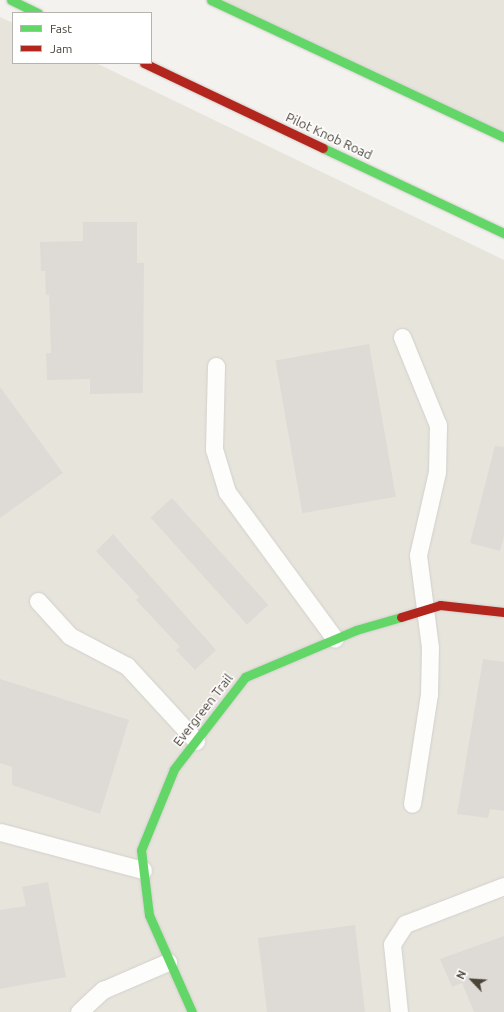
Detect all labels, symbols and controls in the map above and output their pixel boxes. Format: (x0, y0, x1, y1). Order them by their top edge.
legend (12, 12, 152, 64)
text: Fast (50, 22, 72, 35)
text: Jam (50, 42, 72, 55)
street label: Pilot Knob Road (283, 109, 375, 163)
street label: Evergreen Trail (170, 671, 236, 749)
north arrow (452, 960, 492, 1000)
text: N (454, 969, 468, 981)

